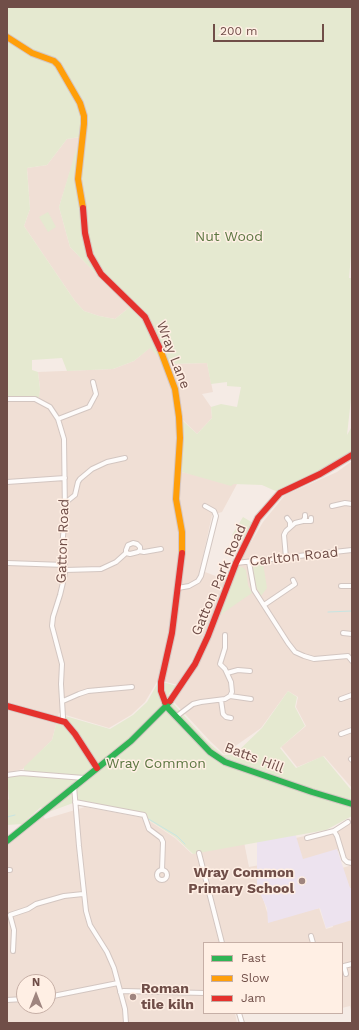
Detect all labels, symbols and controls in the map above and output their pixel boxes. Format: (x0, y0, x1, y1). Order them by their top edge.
scale bar (215, 16, 326, 42)
text: 200 m (220, 24, 257, 38)
park label: Nut Wood (195, 229, 263, 245)
street label: Wray Lane (152, 319, 194, 391)
street label: Gatton Road (53, 498, 73, 584)
street label: Gatton Park Road (188, 522, 250, 638)
street label: Carlton Road (249, 544, 339, 570)
street label: Batts Hill (222, 739, 286, 777)
park label: Wray Common (106, 756, 206, 772)
place label: Wray Common Primary School (188, 865, 294, 898)
marker: Wray Common Primary School (297, 876, 307, 886)
legend (203, 942, 343, 1014)
text: Fast (241, 951, 266, 965)
text: Slow (241, 971, 269, 985)
north arrow (16, 974, 56, 1014)
text: N (32, 976, 40, 989)
place label: Roman tile kiln (141, 981, 194, 1014)
text: Jam (241, 991, 266, 1005)
marker: Roman tile kiln (128, 992, 138, 1002)

